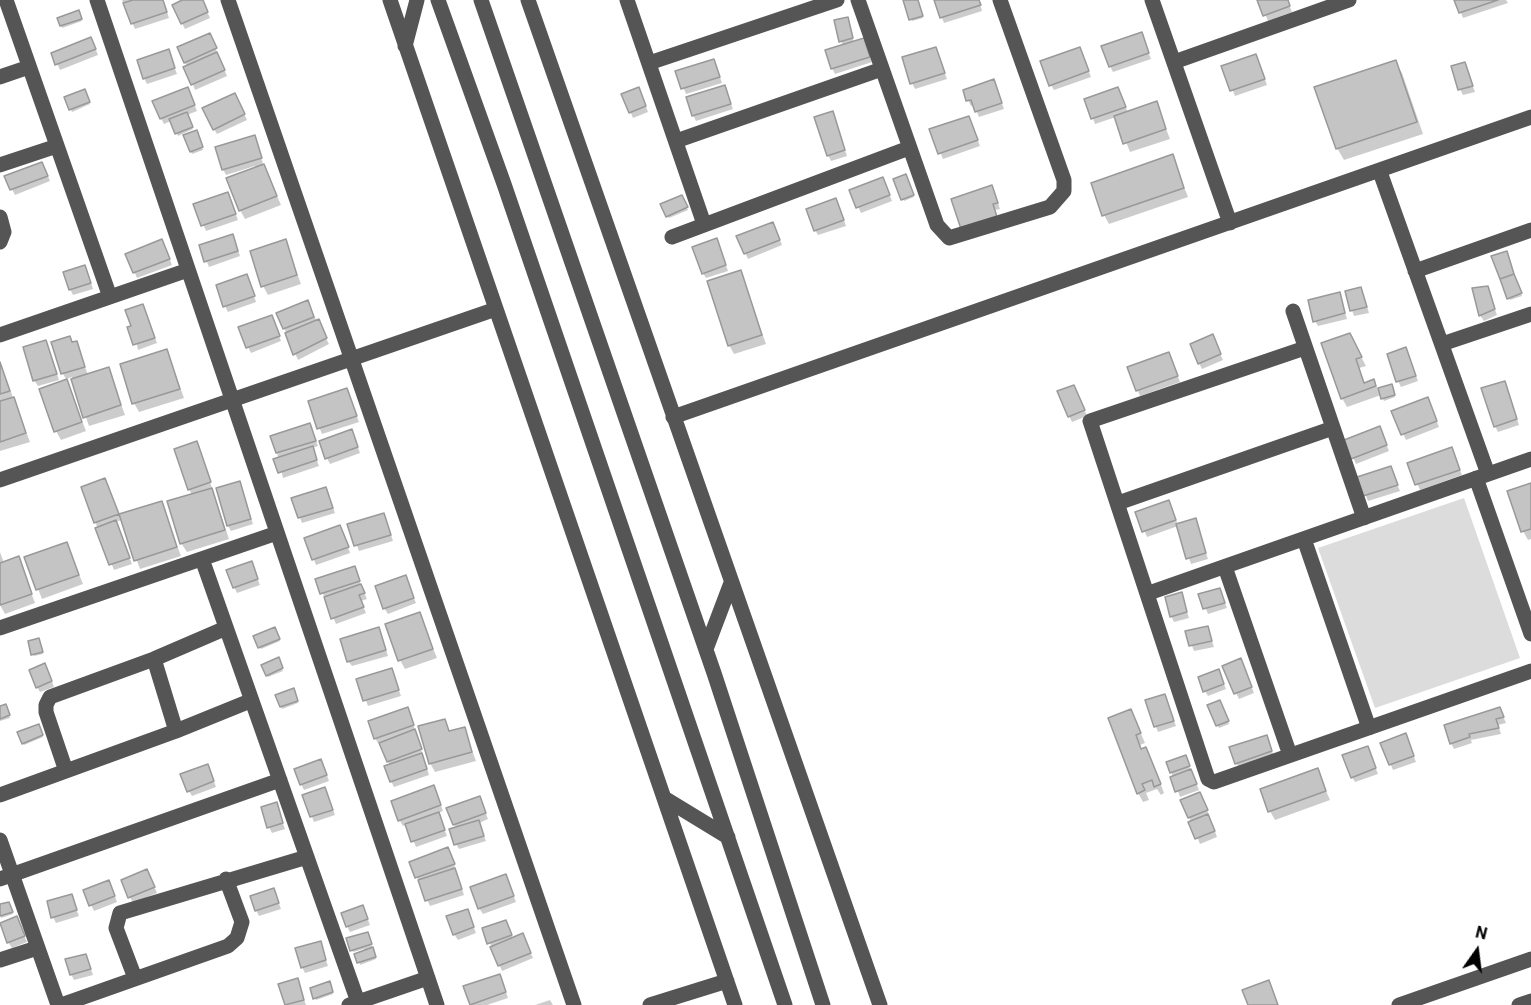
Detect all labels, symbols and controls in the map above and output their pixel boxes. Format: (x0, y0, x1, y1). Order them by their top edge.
north arrow (1447, 921, 1507, 981)
text: N (1474, 922, 1489, 944)

